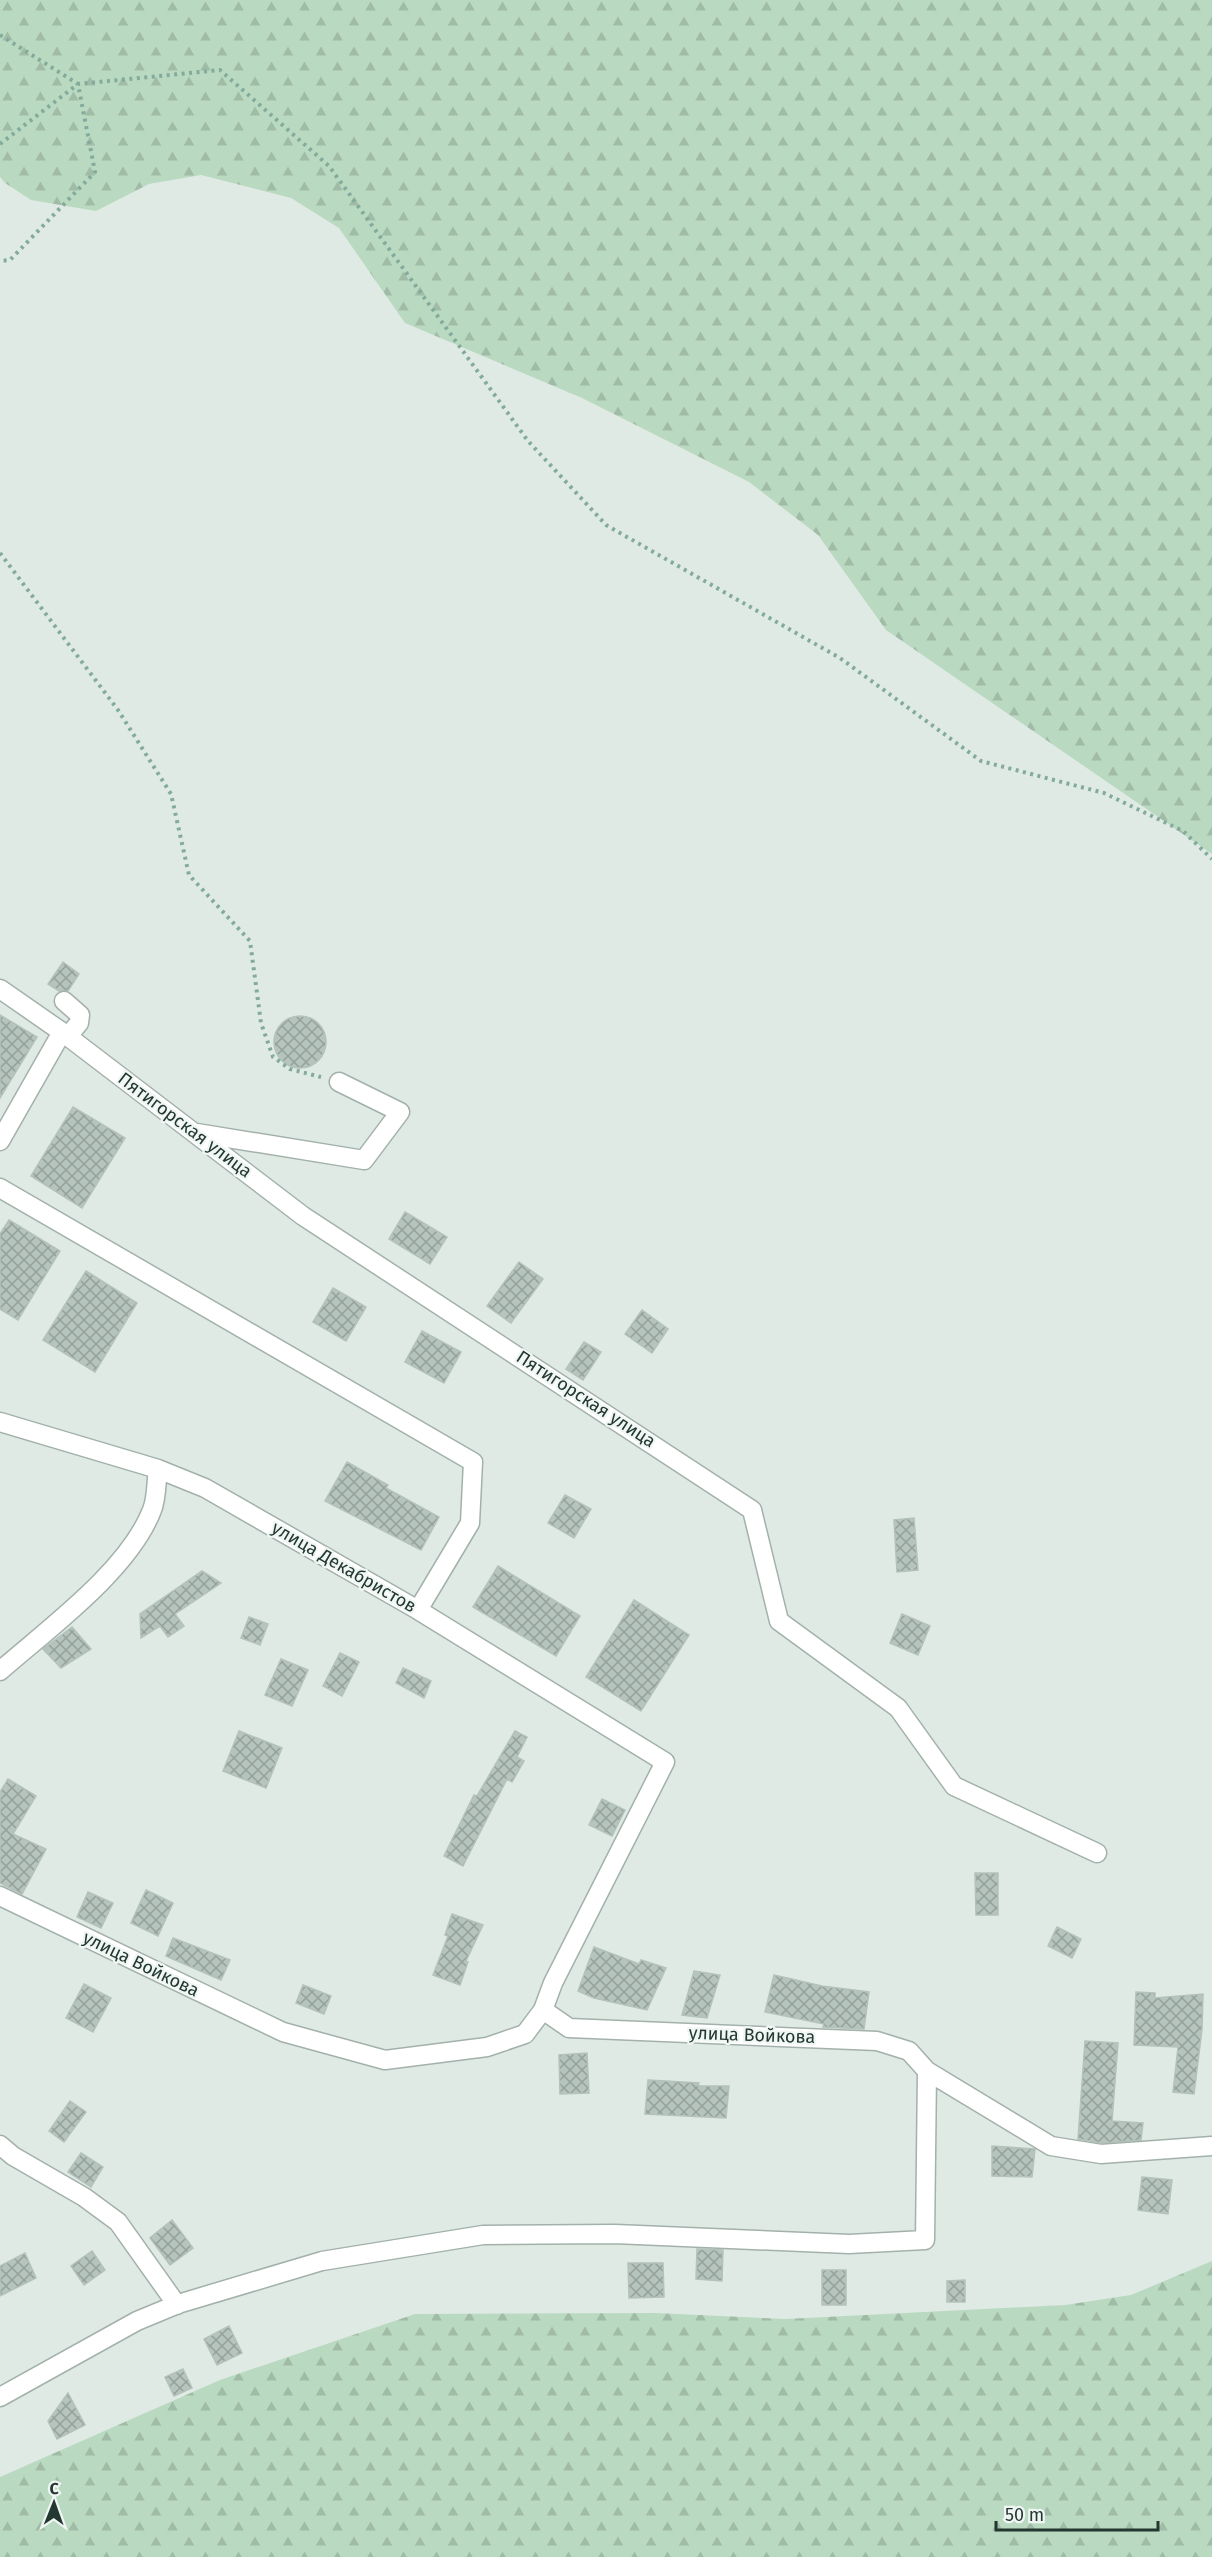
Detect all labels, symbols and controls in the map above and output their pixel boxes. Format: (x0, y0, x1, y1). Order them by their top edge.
street label: Пятигорская улица (114, 1068, 256, 1182)
street label: Пятигорская улица (512, 1346, 660, 1452)
street label: улица Декабристов (268, 1517, 420, 1617)
street label: улица Войкова (79, 1926, 203, 2002)
street label: улица Войкова (688, 2022, 816, 2048)
north arrow (24, 2473, 84, 2533)
text: С (49, 2479, 60, 2498)
scale bar (996, 2494, 1158, 2532)
text: 50 m (1005, 2504, 1044, 2526)

